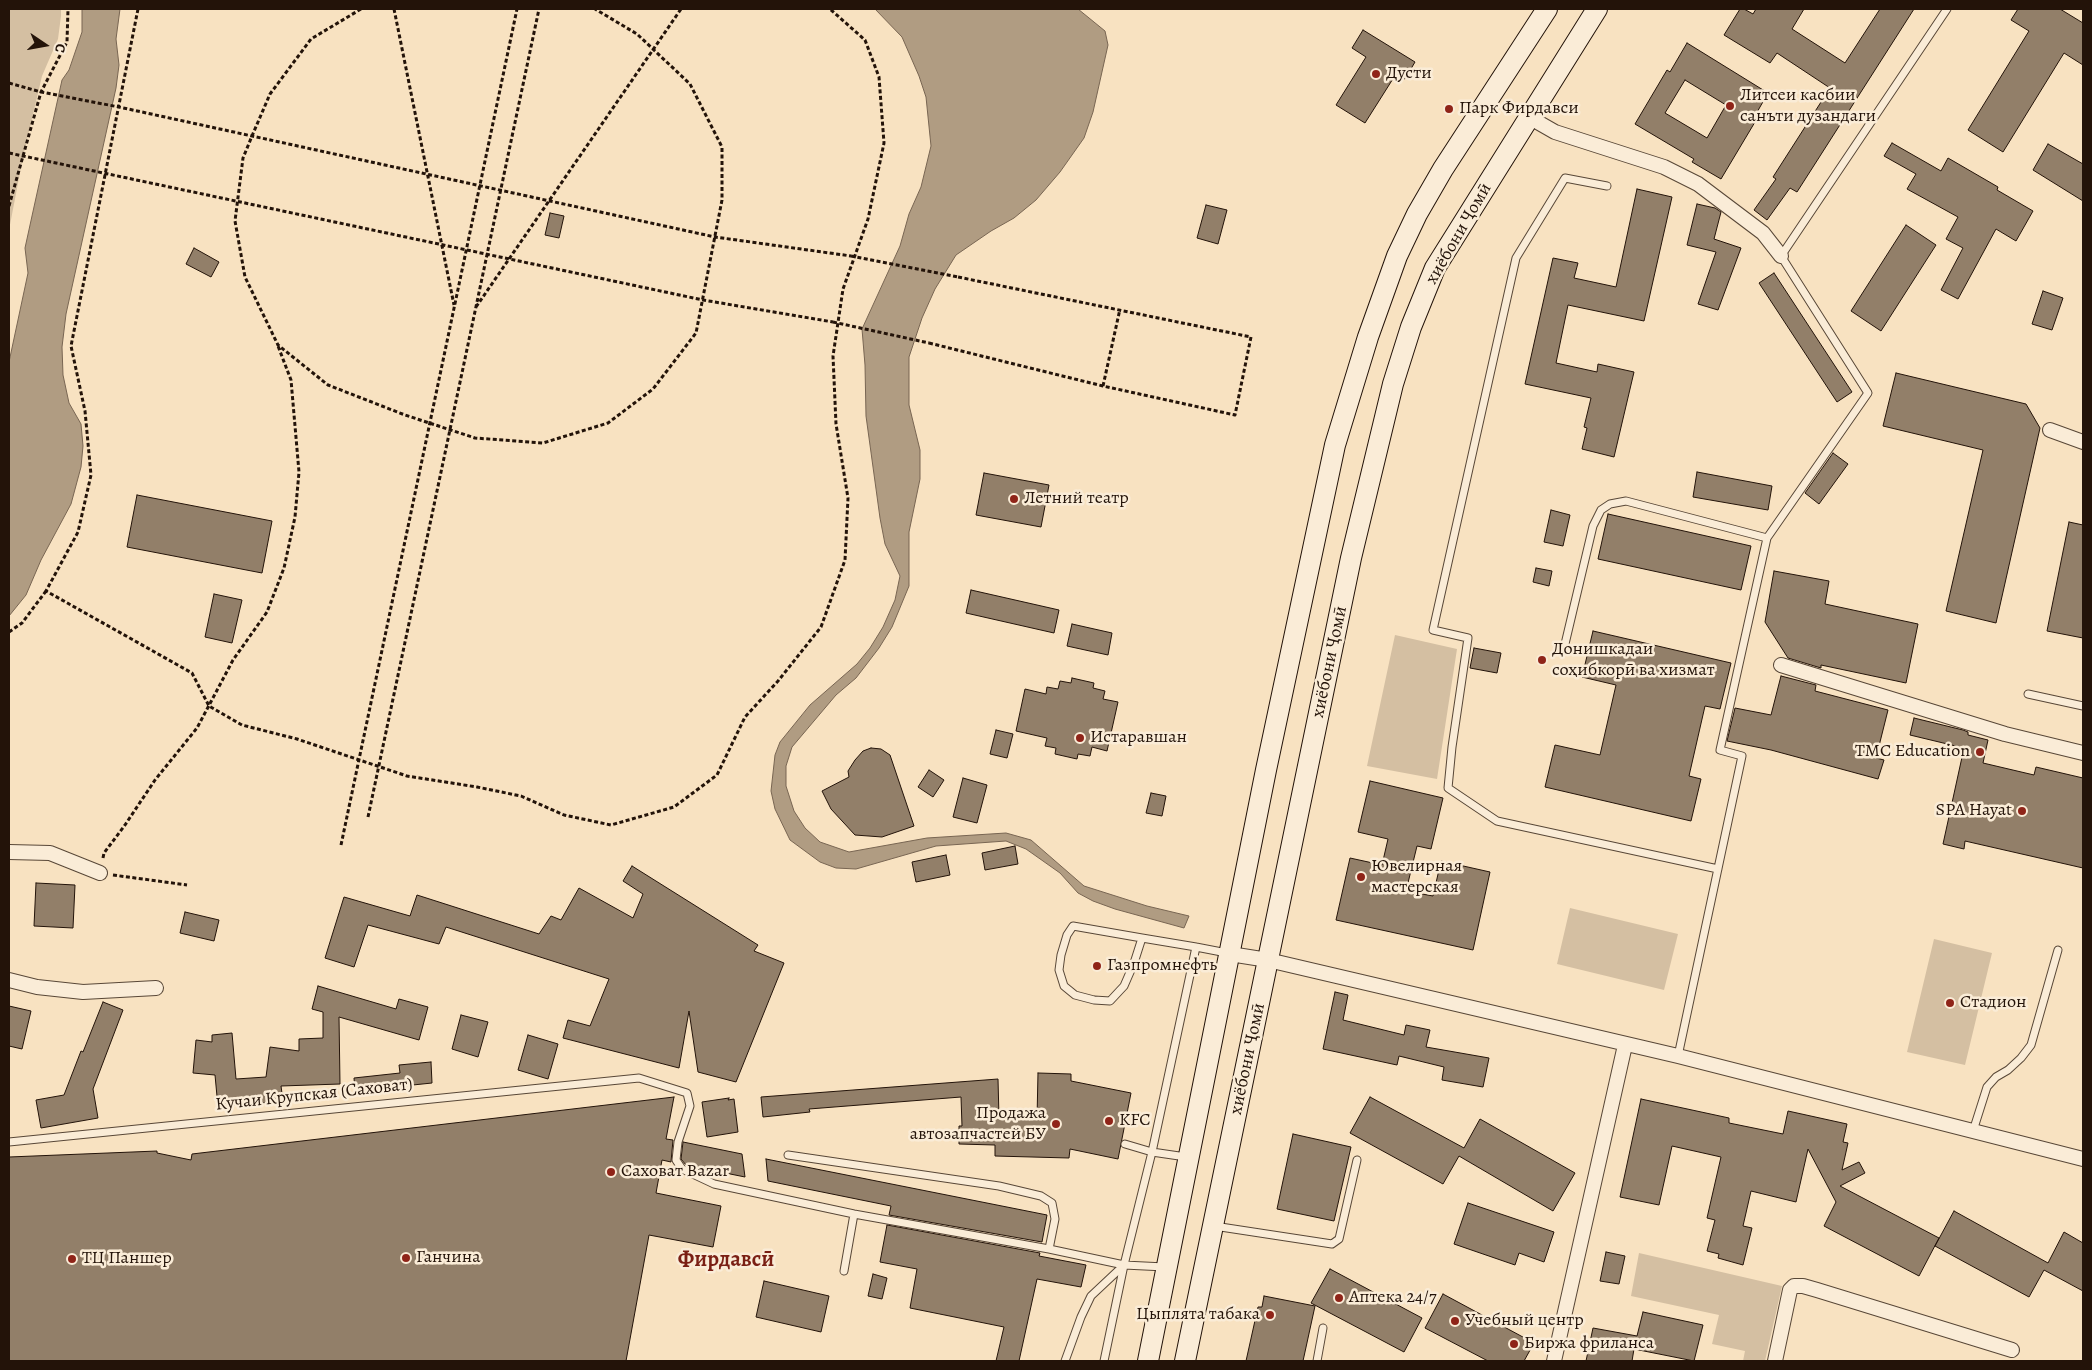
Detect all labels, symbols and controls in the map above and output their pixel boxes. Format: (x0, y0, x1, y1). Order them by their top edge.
north arrow (20, 20, 70, 70)
text: С (50, 42, 70, 54)
place label: Дусти (1386, 63, 1432, 85)
marker: Дусти (1370, 68, 1382, 80)
place label: Литсеи касбии санъти дузандаги (1740, 85, 1876, 128)
place label: Парк Фирдавси (1459, 98, 1579, 120)
marker: Литсеи касбии санъти дузандаги (1724, 100, 1736, 112)
marker: Парк Фирдавси (1443, 103, 1455, 115)
street label: хиёбони Ҷомӣ (1421, 179, 1497, 289)
place label: Летний театр (1024, 488, 1129, 510)
marker: Летний театр (1008, 493, 1020, 505)
street label: хиёбони Ҷомӣ (1308, 604, 1352, 720)
place label: Донишкадаи соҳибкорӣ ва хизмат (1552, 639, 1715, 682)
marker: Донишкадаи соҳибкорӣ ва хизмат (1536, 654, 1548, 666)
place label: Истаравшан (1090, 727, 1187, 749)
marker: Истаравшан (1074, 732, 1086, 744)
place label: TMC Education (1855, 741, 1970, 763)
marker: TMC Education (1974, 746, 1986, 758)
place label: SPA Hayat (1936, 800, 2012, 822)
marker: SPA Hayat (2016, 805, 2028, 817)
place label: Ювелирная мастерская (1371, 856, 1462, 899)
marker: Ювелирная мастерская (1355, 871, 1367, 883)
place label: Газпромнефть (1107, 955, 1217, 977)
marker: Газпромнефть (1091, 960, 1103, 972)
place label: Стадион (1960, 992, 2027, 1014)
marker: Стадион (1944, 997, 1956, 1009)
street label: хиёбони Ҷомӣ (1226, 1001, 1270, 1117)
street label: Кучаи Крупская (Саховат) (214, 1074, 414, 1116)
place label: Продажа автозапчастей БУ (910, 1103, 1046, 1146)
place label: KFC (1119, 1110, 1151, 1132)
marker: KFC (1103, 1115, 1115, 1127)
marker: Продажа автозапчастей БУ (1050, 1118, 1062, 1130)
place label: Саховат Bazar (621, 1161, 729, 1183)
marker: Саховат Bazar (605, 1166, 617, 1178)
place label: Ганчина (416, 1247, 481, 1269)
place label: ТЦ Паншер (82, 1248, 172, 1270)
district label: Фирдавсӣ (678, 1248, 774, 1274)
marker: Ганчина (400, 1252, 412, 1264)
marker: ТЦ Паншер (66, 1253, 78, 1265)
place label: Аптека 24/7 (1349, 1287, 1437, 1309)
marker: Аптека 24/7 (1333, 1292, 1345, 1304)
place label: Цыплята табака (1136, 1304, 1260, 1326)
marker: Цыплята табака (1264, 1309, 1276, 1321)
place label: Учебный центр (1465, 1310, 1584, 1332)
marker: Учебный центр (1449, 1315, 1461, 1327)
place label: Биржа фриланса (1524, 1333, 1654, 1355)
marker: Биржа фриланса (1508, 1338, 1520, 1350)

